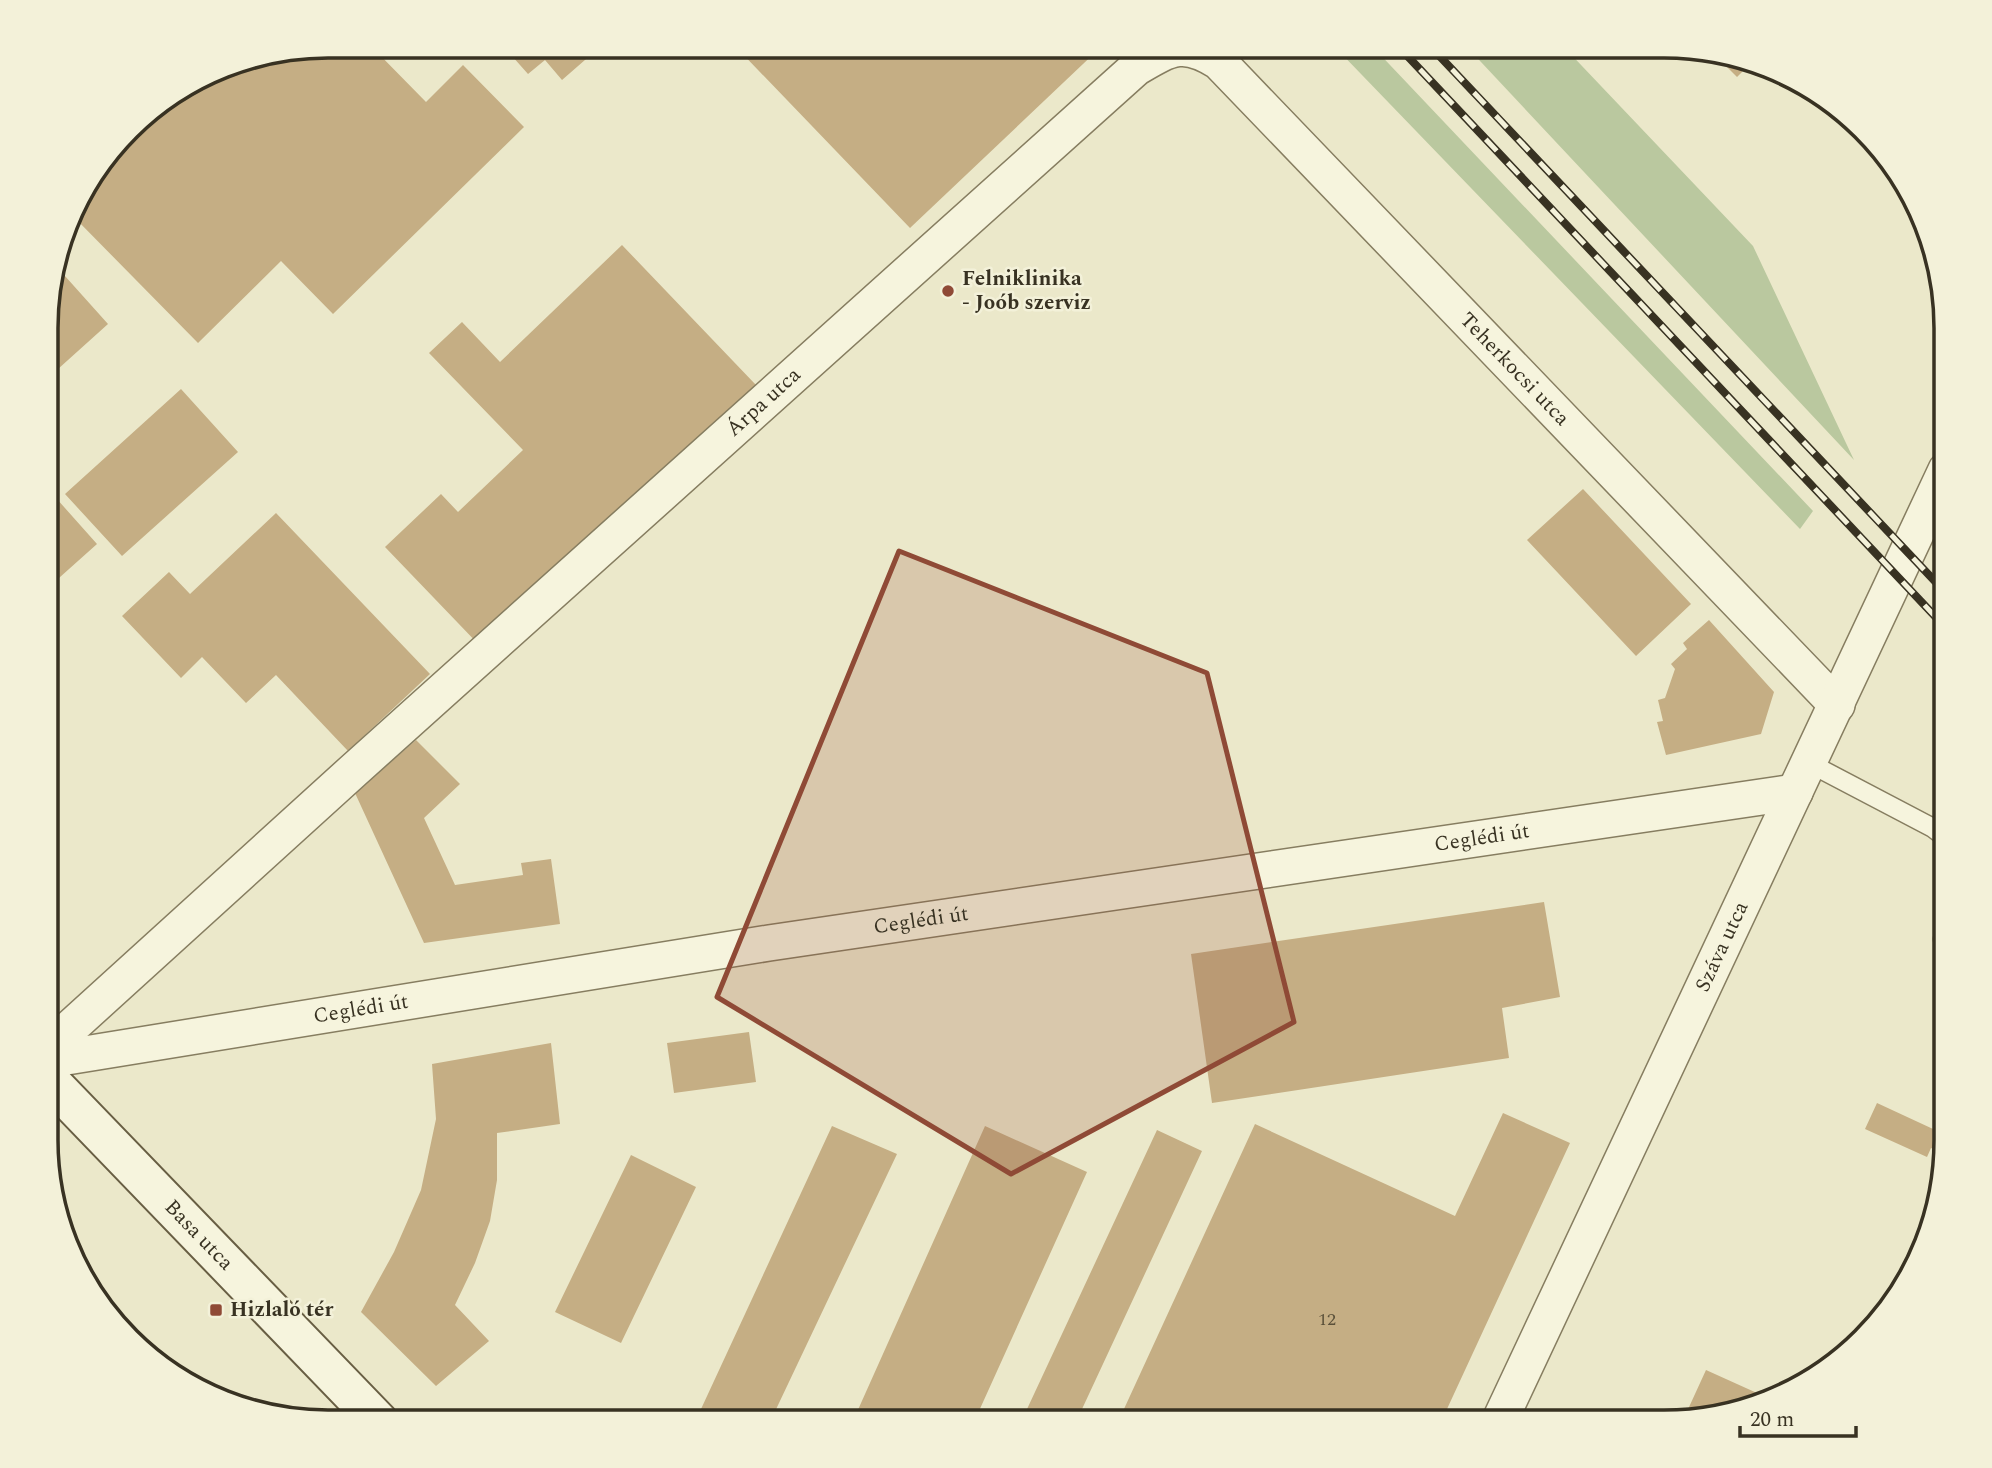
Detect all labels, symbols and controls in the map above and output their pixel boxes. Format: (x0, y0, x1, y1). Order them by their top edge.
place label: Felniklinika - Joób szerviz (962, 263, 1091, 319)
marker: Felniklinika - Joób szerviz (940, 283, 956, 299)
street label: Teherkocsi utca (1452, 305, 1577, 434)
street label: Árpa utca (719, 359, 809, 445)
street label: Ceglédi út (1432, 815, 1532, 861)
street label: Száva utca (1687, 895, 1758, 997)
street label: Ceglédi út (871, 898, 971, 943)
street label: Ceglédi út (311, 986, 411, 1033)
street label: Basa utca (157, 1192, 241, 1279)
place label: Hizlaló tér (230, 1294, 333, 1326)
marker: Hizlaló tér (208, 1302, 224, 1318)
house number: 12 (1318, 1306, 1336, 1333)
scale bar (1740, 1394, 1856, 1438)
text: 20 m (1750, 1404, 1794, 1436)

